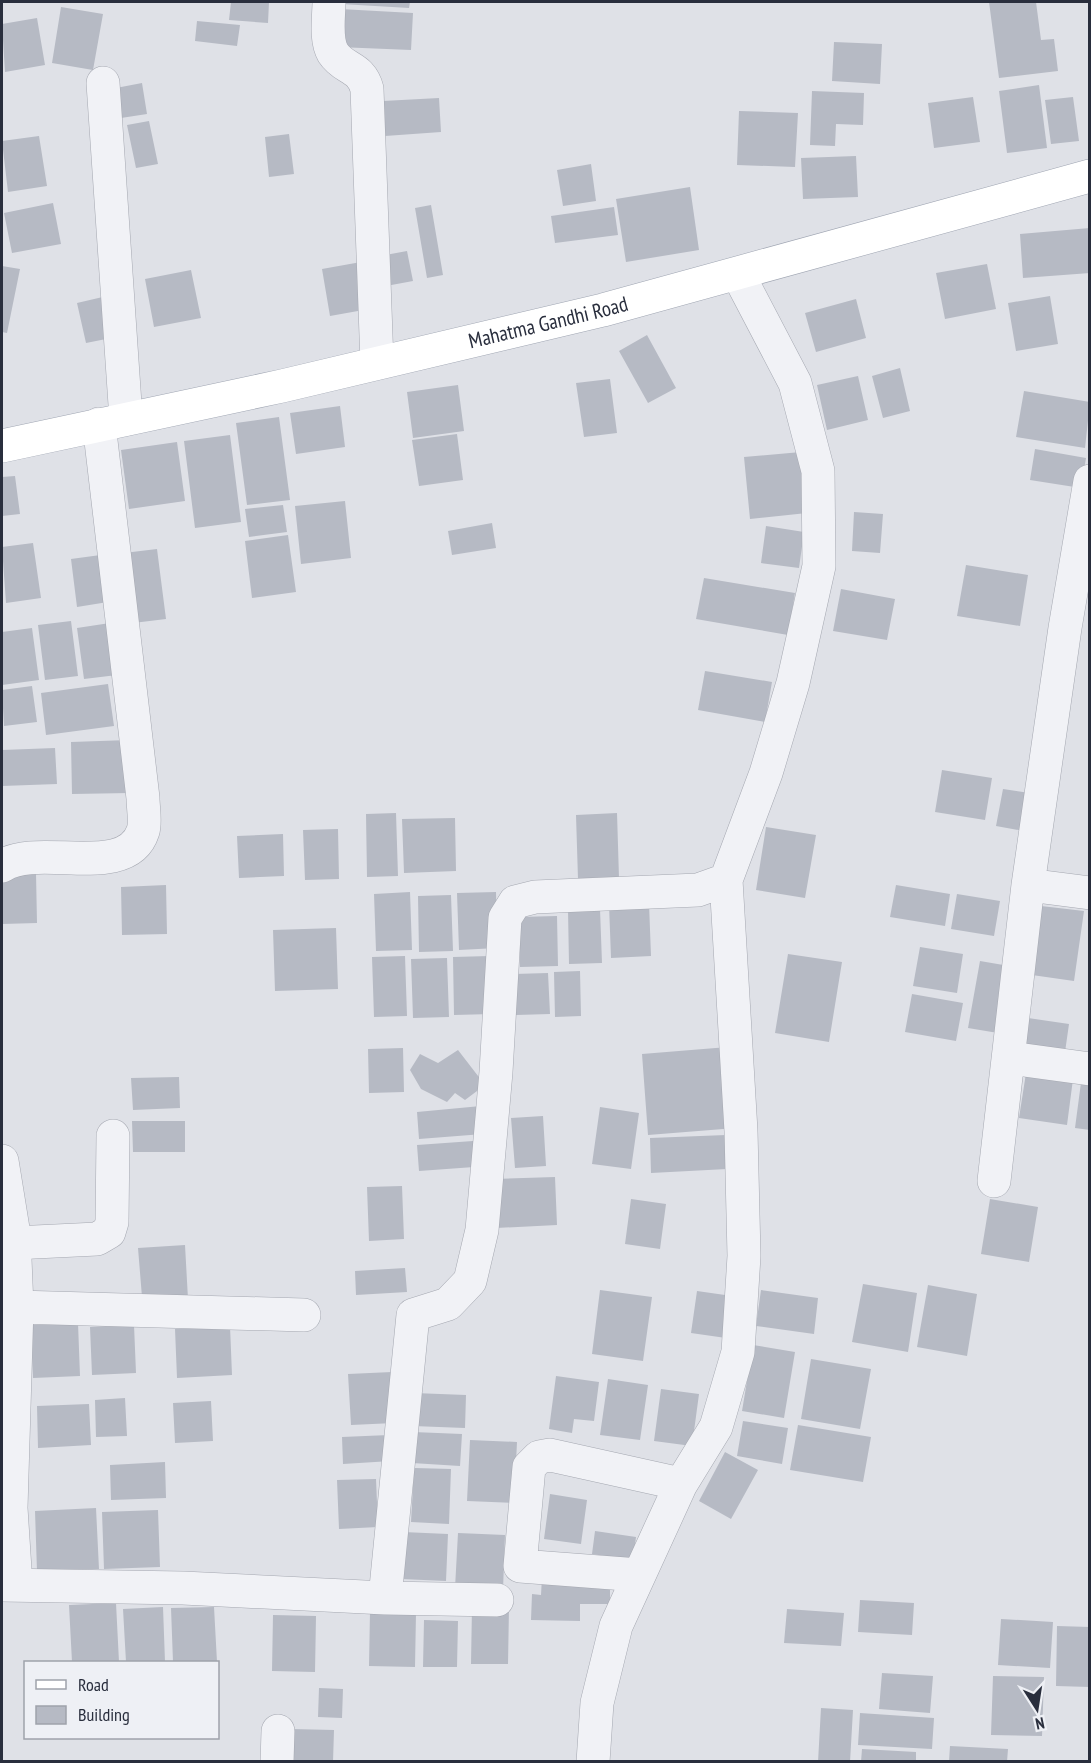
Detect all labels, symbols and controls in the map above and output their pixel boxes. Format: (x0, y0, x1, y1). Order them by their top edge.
street label: Mahatma Gandhi Road (466, 290, 631, 354)
legend (24, 1661, 219, 1739)
text: Road (78, 1673, 109, 1696)
north arrow (1007, 1679, 1067, 1739)
text: Building (78, 1703, 130, 1726)
text: N (1034, 1713, 1046, 1734)

